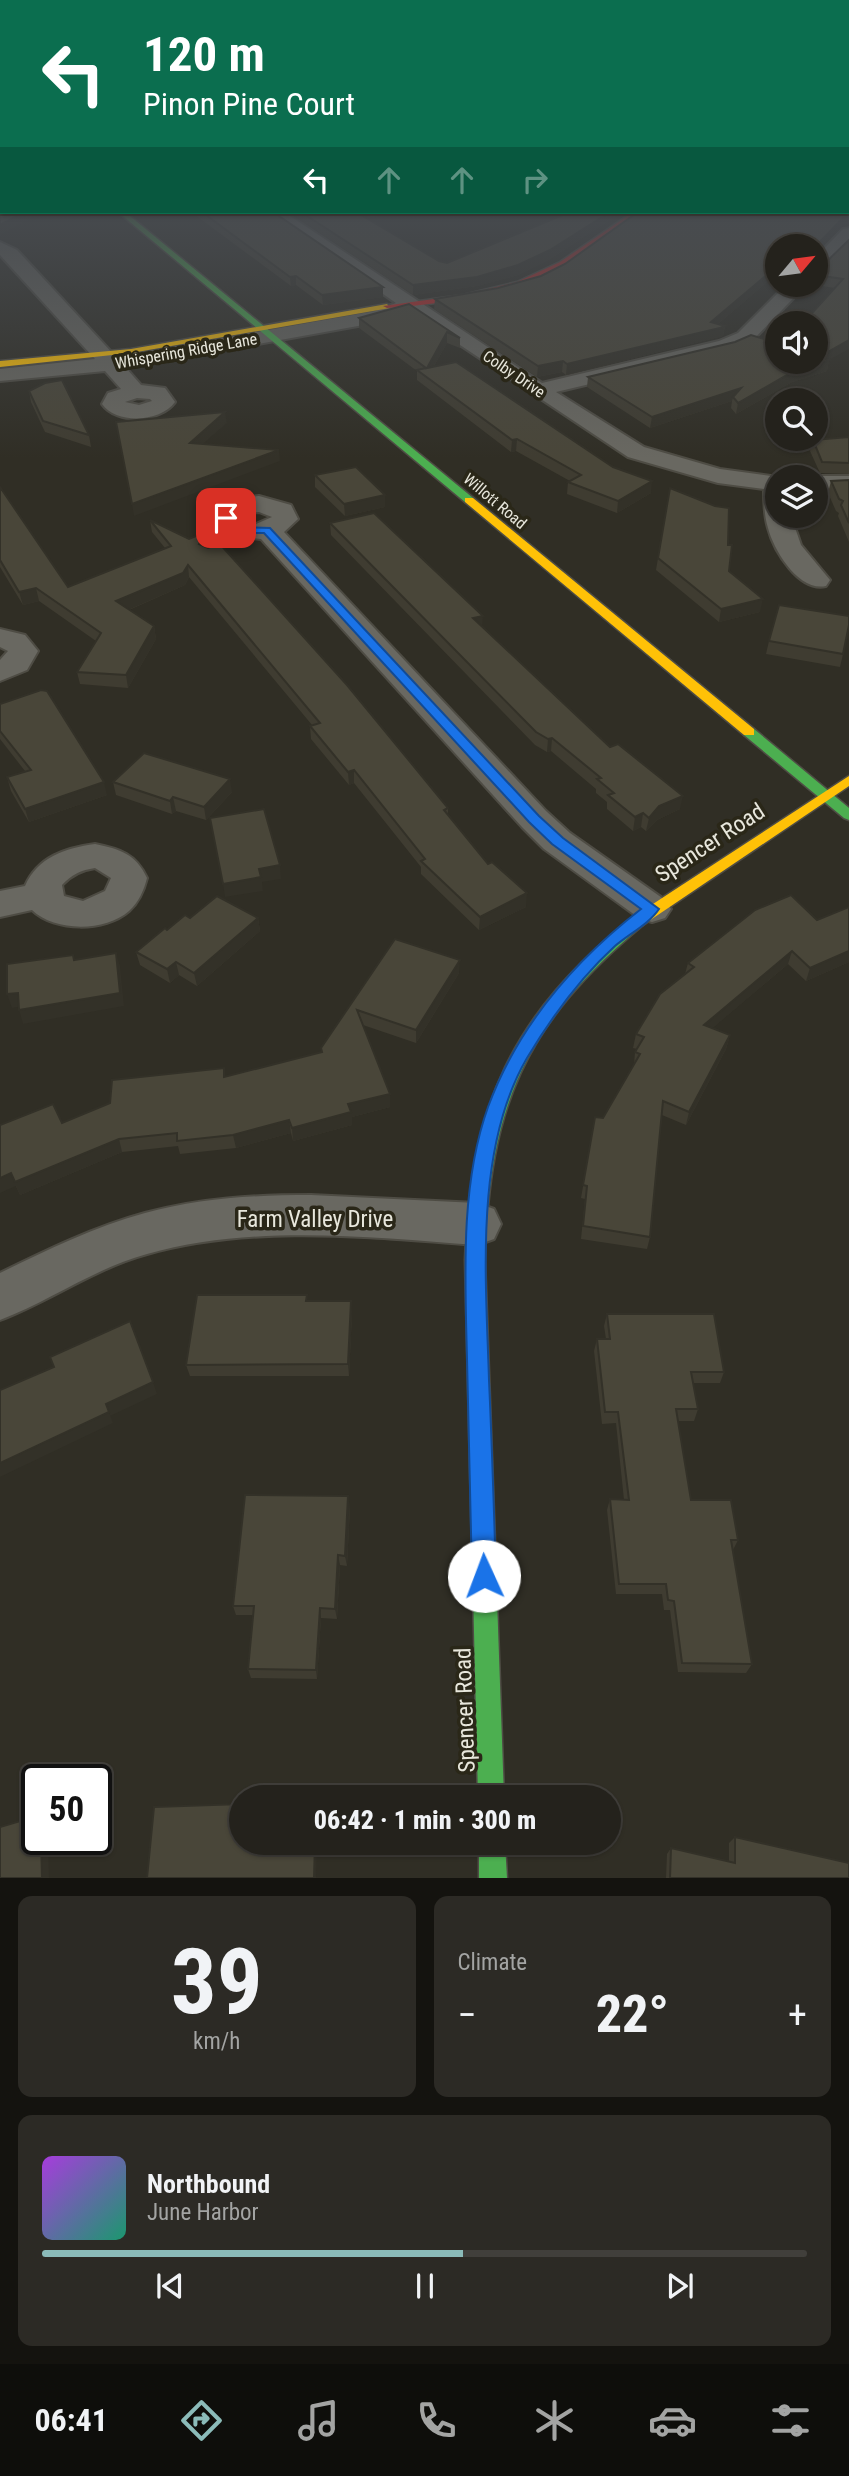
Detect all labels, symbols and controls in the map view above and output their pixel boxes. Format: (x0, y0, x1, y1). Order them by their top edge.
text: 120 m (143, 26, 265, 83)
icon: left (28, 28, 119, 119)
text: Pinon Pine Court (143, 85, 355, 123)
icon: left (297, 161, 335, 199)
icon: ahead (370, 161, 408, 199)
icon: ahead (443, 161, 481, 199)
icon: right (516, 161, 554, 199)
north arrow (765, 234, 828, 298)
map controls (765, 234, 828, 528)
button: sound (765, 311, 828, 374)
street label: Whispering Ridge Lane (114, 329, 258, 373)
street label: Colby Drive (479, 346, 549, 402)
button: search (765, 388, 828, 451)
button: layers (765, 465, 828, 528)
street label: Willott Road (460, 469, 530, 533)
pin (196, 488, 256, 548)
icon: arrive (207, 499, 245, 537)
street label: Spencer Road (650, 798, 770, 888)
street label: Farm Valley Drive (237, 1206, 393, 1233)
position arrow (447, 1539, 521, 1613)
street label: Spencer Road (449, 1647, 481, 1773)
speed limit sign: 50 (21, 1764, 112, 1855)
text: 06:42 · 1 min · 300 m (314, 1805, 536, 1835)
text: 39 (171, 1929, 263, 2035)
text: Climate (458, 1949, 527, 1976)
text: 22° (596, 1984, 669, 2045)
text: − (458, 1993, 477, 2037)
text: + (788, 1993, 807, 2037)
text: km/h (193, 2028, 240, 2055)
text: Northbound (147, 2169, 270, 2199)
text: June Harbor (147, 2199, 259, 2226)
icon: previous (151, 2267, 189, 2305)
icon: pause (406, 2267, 444, 2305)
icon: next (661, 2267, 699, 2305)
icon: directions (177, 2396, 226, 2445)
icon: music (294, 2396, 343, 2445)
icon: phone (412, 2396, 461, 2445)
icon: climate (530, 2396, 579, 2445)
icon: car (648, 2396, 697, 2445)
icon: filters (766, 2396, 815, 2445)
text: 06:41 (34, 2401, 108, 2439)

